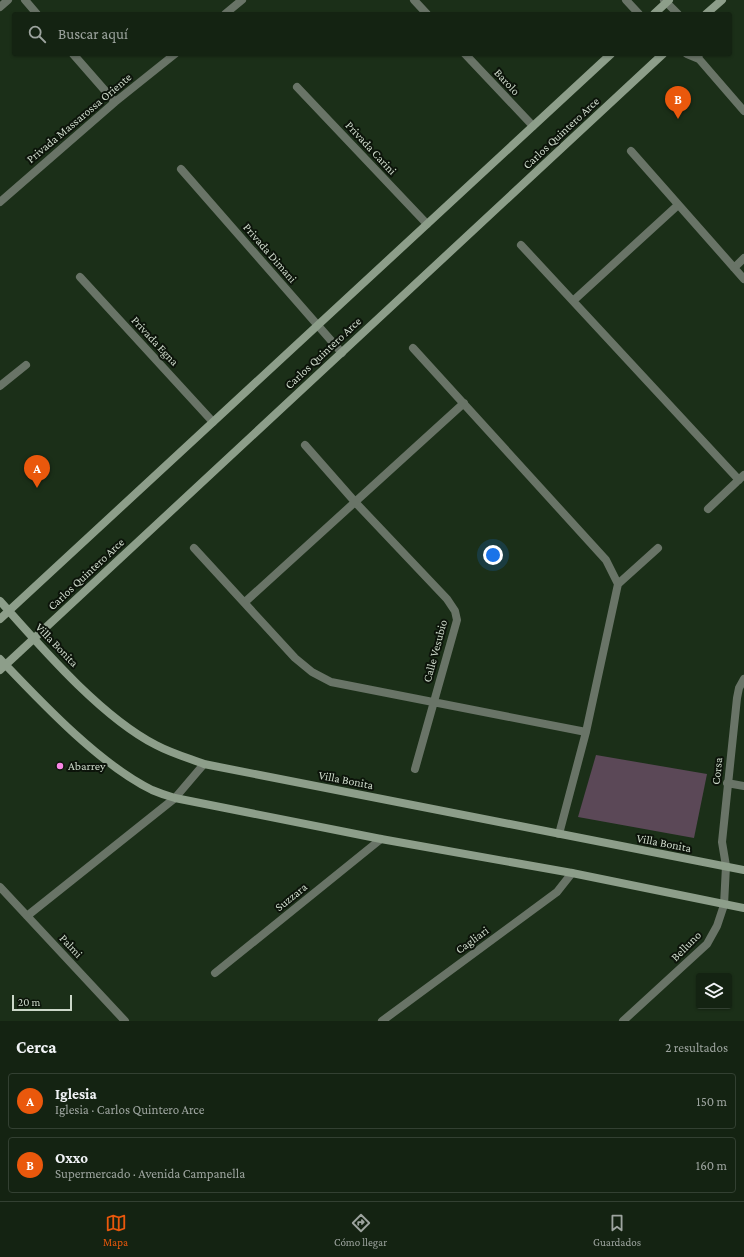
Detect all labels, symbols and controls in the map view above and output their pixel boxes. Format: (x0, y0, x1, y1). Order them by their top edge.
search box (12, 12, 732, 56)
icon: search (26, 23, 48, 45)
text: Buscar aquí (58, 26, 128, 42)
street label: Barolo (491, 66, 523, 98)
street label: Privada Massarossa Oriente (24, 70, 134, 166)
pin: B (665, 86, 691, 119)
street label: Carlos Quintero Arce (520, 94, 602, 172)
street label: Privada Carini (343, 118, 399, 178)
street label: Privada Dimani (240, 220, 300, 286)
street label: Privada Egna (128, 313, 182, 369)
street label: Carlos Quintero Arce (282, 314, 364, 392)
pin: A (24, 455, 50, 488)
street label: Carlos Quintero Arce (45, 535, 127, 613)
your location (483, 545, 503, 565)
street label: Calle Vesubio (420, 618, 450, 684)
street label: Villa Bonita (33, 620, 82, 670)
street label: Corsa (709, 756, 725, 785)
place label: Abarrey (68, 759, 106, 773)
marker: Abarrey (55, 761, 65, 771)
street label: Villa Bonita (317, 768, 375, 792)
street label: Villa Bonita (635, 831, 693, 855)
street label: Suzzara (272, 880, 310, 914)
street label: Cagliari (453, 923, 491, 957)
street label: Belluno (668, 928, 704, 964)
street label: Palmi (57, 931, 85, 961)
map controls (696, 973, 732, 1009)
button: layers (696, 973, 732, 1009)
scale bar (12, 993, 72, 1012)
text: 20 m (18, 996, 40, 1008)
text: Cerca (16, 1038, 56, 1057)
text: 2 resultados (665, 1040, 728, 1055)
text: Iglesia (55, 1086, 97, 1102)
text: A (26, 1094, 34, 1109)
text: 150 m (696, 1094, 727, 1109)
text: Iglesia · Carlos Quintero Arce (55, 1102, 204, 1117)
text: Oxxo (55, 1150, 88, 1166)
text: B (26, 1158, 34, 1173)
text: 160 m (696, 1158, 727, 1173)
text: Supermercado · Avenida Campanella (55, 1166, 245, 1181)
tab: Mapa (103, 1212, 128, 1248)
tab: Cómo llegar (334, 1212, 387, 1248)
tab: Guardados (593, 1212, 641, 1248)

